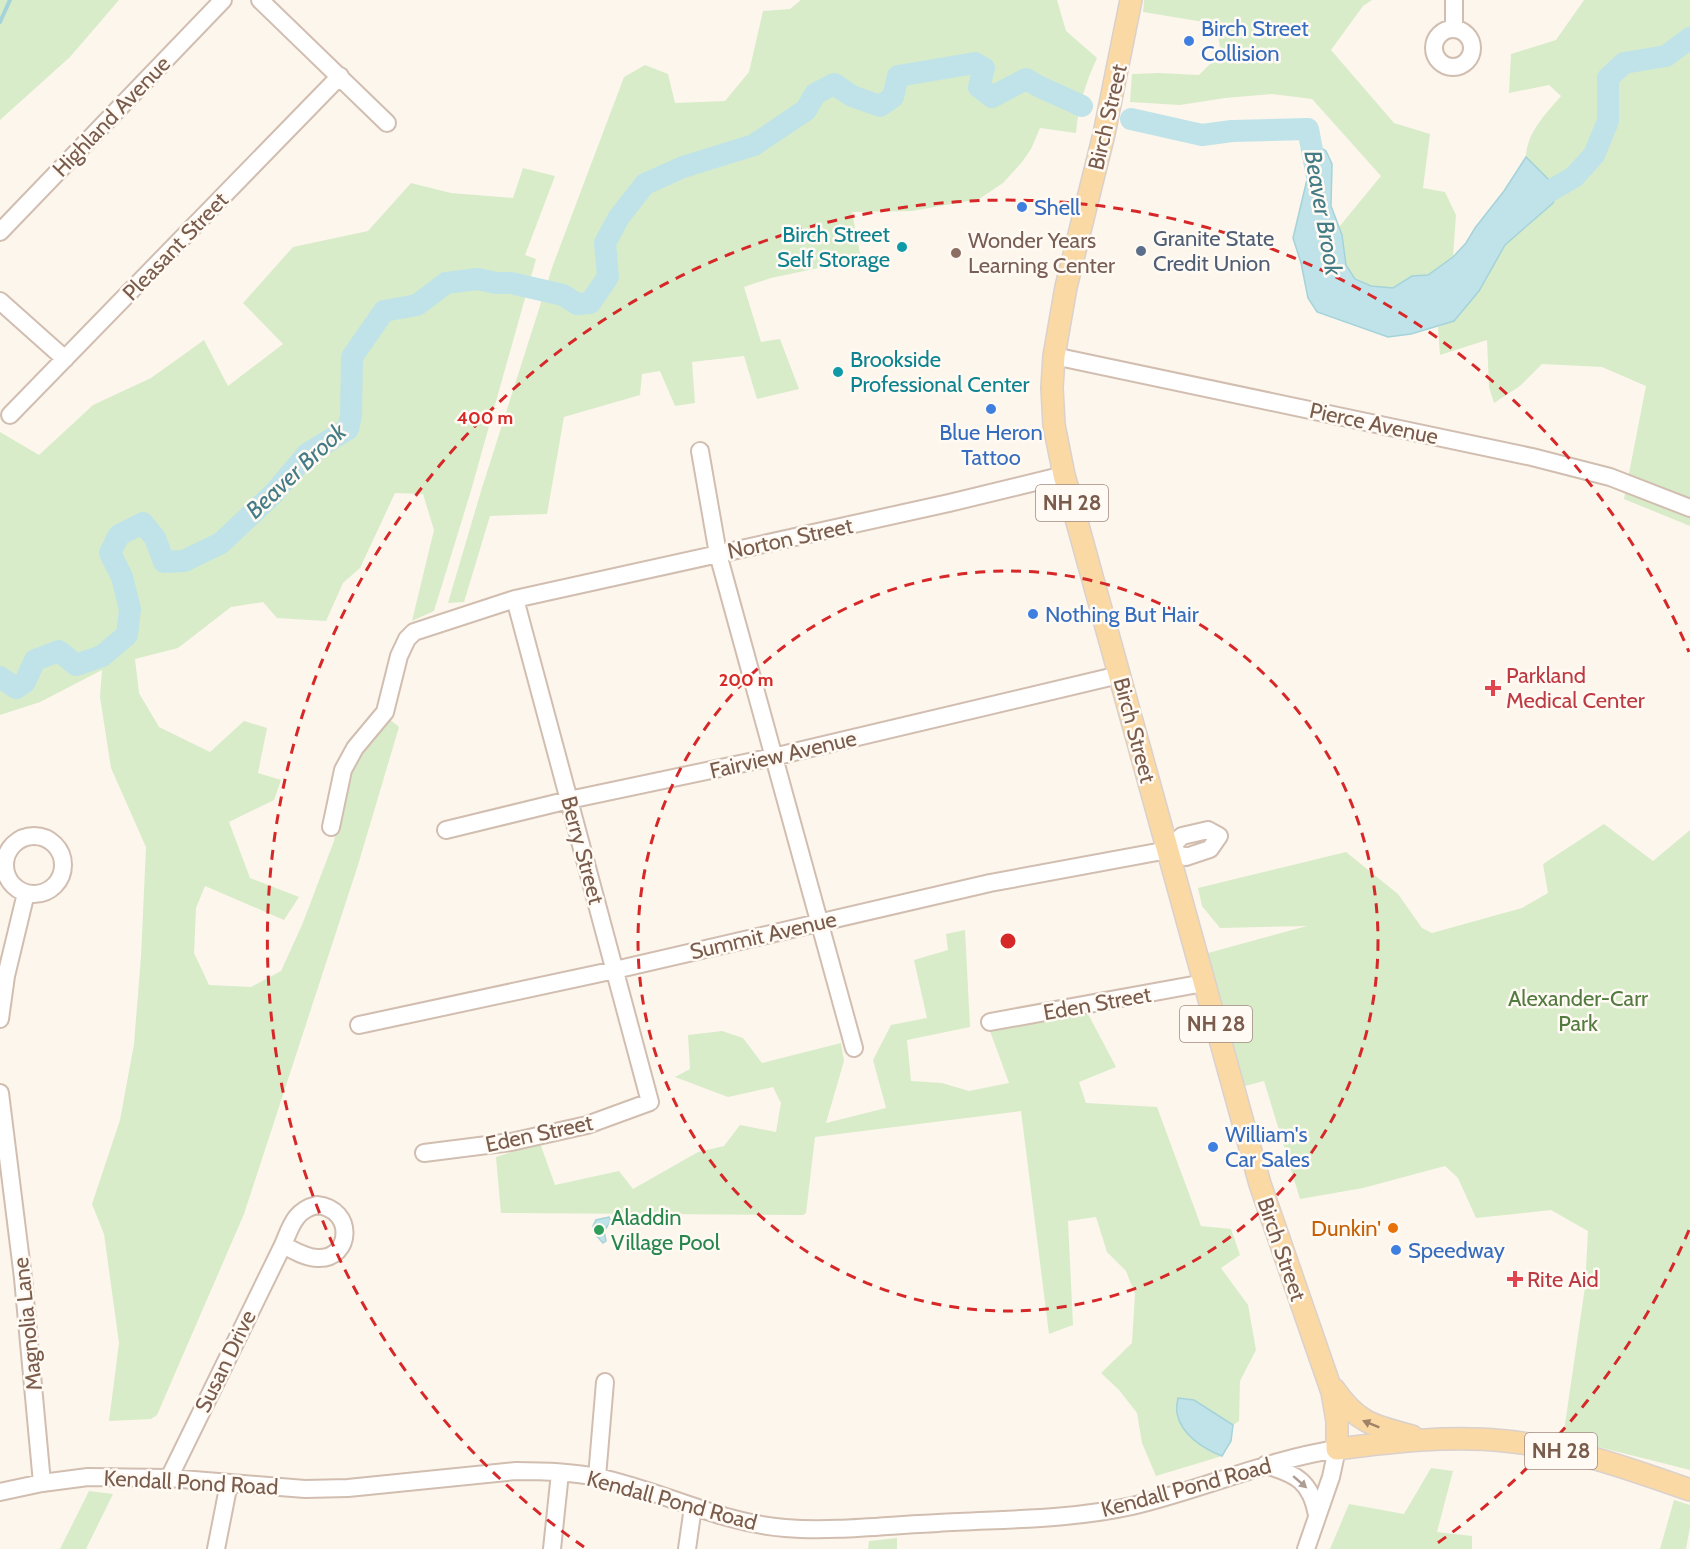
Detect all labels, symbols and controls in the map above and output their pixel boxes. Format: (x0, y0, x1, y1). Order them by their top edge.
place label: Birch Street Collision (1201, 15, 1309, 67)
marker: Birch Street Collision (1182, 34, 1196, 48)
street label: Highland Avenue (47, 50, 176, 183)
street label: Birch Street (1082, 61, 1133, 173)
water label: Beaver Brook (1298, 148, 1349, 278)
street label: Pleasant Street (117, 186, 234, 306)
place label: Shell (1034, 194, 1081, 221)
marker: Shell (1015, 200, 1029, 214)
place label: Birch Street Self Storage (777, 221, 891, 273)
place label: Granite State Credit Union (1153, 225, 1274, 277)
place label: Wonder Years Learning Center (968, 227, 1115, 279)
marker: Birch Street Self Storage (895, 240, 909, 254)
marker: Granite State Credit Union (1134, 244, 1148, 258)
marker: Wonder Years Learning Center (949, 246, 963, 260)
place label: Brookside Professional Center (850, 346, 1030, 398)
marker: Brookside Professional Center (831, 365, 845, 379)
street label: Pierce Avenue (1307, 397, 1441, 450)
marker: Blue Heron Tattoo (984, 402, 998, 416)
text: 400 m (457, 407, 513, 429)
water label: Beaver Brook (239, 416, 352, 524)
place label: Blue Heron Tattoo (939, 419, 1043, 471)
road number: NH 28 (1036, 485, 1108, 521)
street label: Norton Street (725, 512, 856, 565)
place label: Nothing But Hair (1045, 601, 1199, 628)
marker: Nothing But Hair (1026, 607, 1040, 621)
place label: Parkland Medical Center (1506, 662, 1645, 714)
text: 200 m (719, 669, 773, 691)
street label: Birch Street (1108, 675, 1162, 786)
marker: Parkland Medical Center (1484, 679, 1502, 697)
street label: Fairview Avenue (707, 724, 859, 784)
street label: Berry Street (555, 793, 610, 908)
street label: Summit Avenue (687, 906, 839, 965)
centre of rings (998, 931, 1018, 951)
street label: Eden Street (1041, 981, 1154, 1026)
park label: Alexander-Carr Park (1508, 985, 1648, 1037)
road number: NH 28 (1180, 1006, 1252, 1042)
street label: Eden Street (483, 1109, 596, 1158)
place label: William's Car Sales (1225, 1121, 1310, 1173)
marker: William's Car Sales (1206, 1140, 1220, 1154)
street label: Birch Street (1251, 1194, 1312, 1305)
place label: Aladdin Village Pool (611, 1204, 721, 1256)
place label: Dunkin' (1311, 1215, 1381, 1242)
marker: Dunkin' (1386, 1221, 1400, 1235)
marker: Aladdin Village Pool (592, 1223, 606, 1237)
place label: Speedway (1408, 1237, 1505, 1264)
marker: Speedway (1389, 1243, 1403, 1257)
street label: Magnolia Lane (7, 1256, 48, 1392)
place label: Rite Aid (1527, 1266, 1599, 1293)
marker: Rite Aid (1508, 1272, 1522, 1286)
street label: Susan Drive (189, 1306, 262, 1417)
one-way arrow (1362, 1418, 1380, 1428)
road number: NH 28 (1525, 1433, 1597, 1469)
street label: Kendall Pond Road (1098, 1452, 1274, 1523)
street label: Kendall Pond Road (103, 1464, 279, 1501)
street label: Kendall Pond Road (584, 1465, 760, 1536)
one-way arrow (1292, 1475, 1308, 1488)

